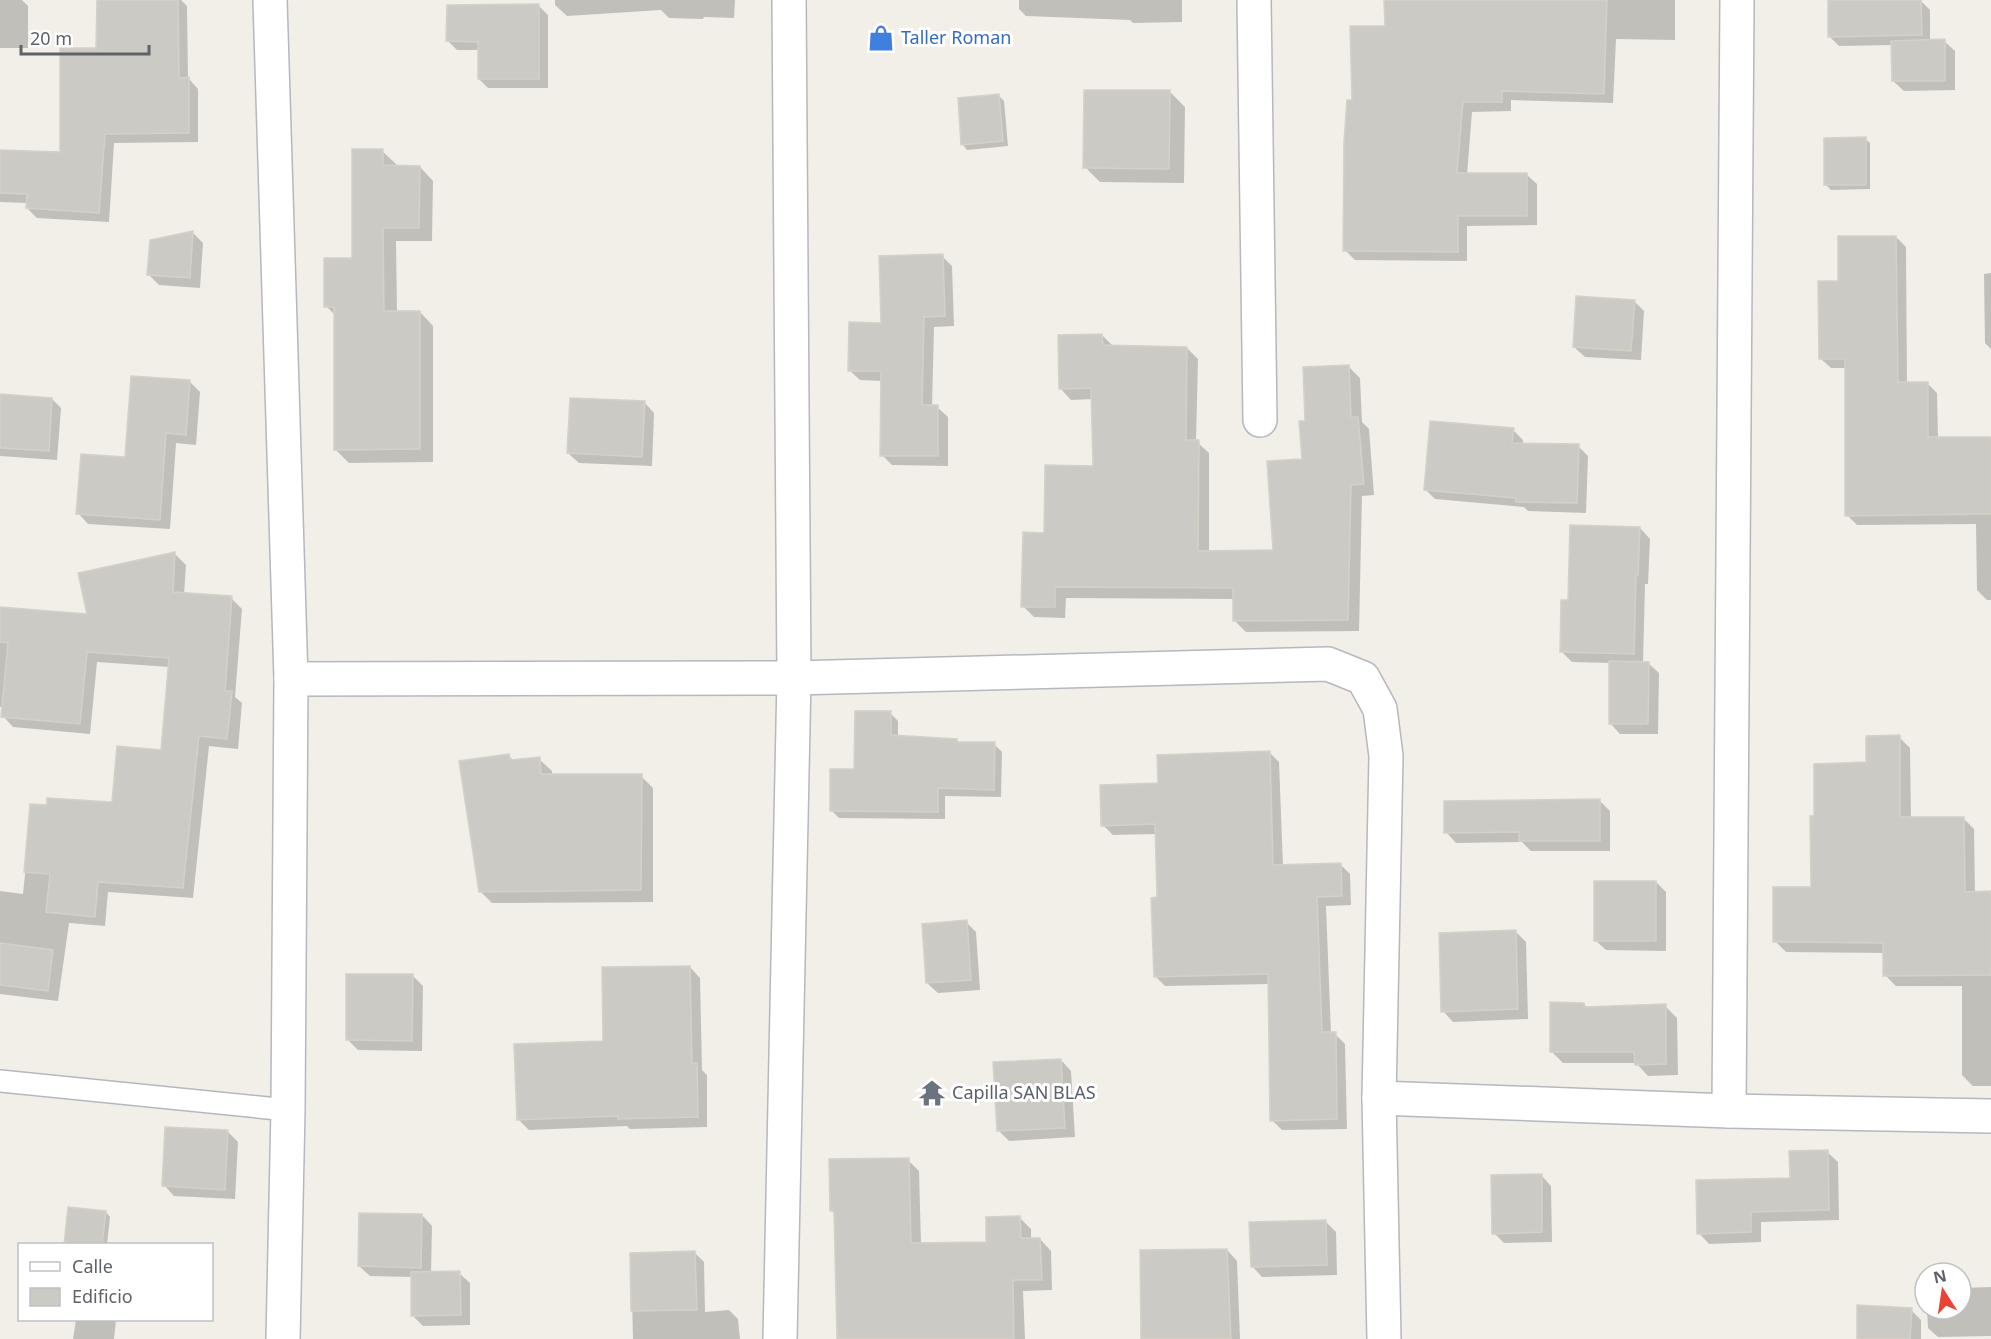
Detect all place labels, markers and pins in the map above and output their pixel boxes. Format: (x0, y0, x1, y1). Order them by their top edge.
shop icon: Taller Roman (866, 23, 896, 53)
place label: Taller Roman (901, 25, 1011, 49)
temple icon: Capilla SAN BLAS (917, 1078, 947, 1108)
place label: Capilla SAN BLAS (952, 1080, 1096, 1104)

